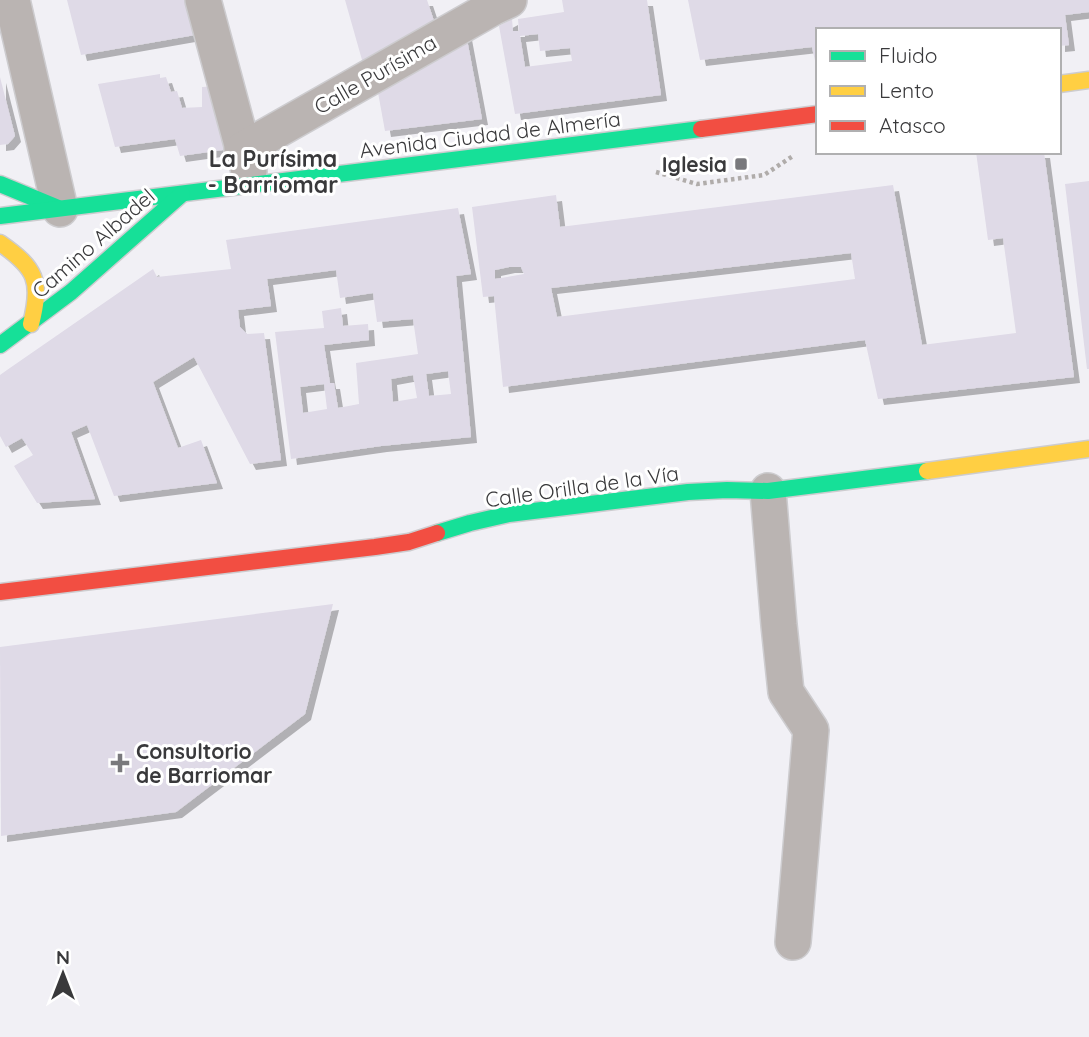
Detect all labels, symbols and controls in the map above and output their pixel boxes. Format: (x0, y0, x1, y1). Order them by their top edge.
legend (816, 28, 1061, 154)
street label: Calle Purísima (309, 29, 441, 119)
text: Fluido (879, 42, 937, 68)
text: Lento (879, 77, 934, 103)
street label: Avenida Ciudad de Almería (358, 105, 622, 163)
text: Atasco (879, 112, 946, 138)
district label: La Purísima - Barriomar (208, 144, 338, 199)
place label: Iglesia (662, 151, 727, 177)
marker: Iglesia (733, 156, 749, 172)
street label: Camino Albadel (26, 183, 160, 303)
street label: Calle Orilla de la Vía (484, 460, 680, 512)
place label: Consultorio de Barriomar (136, 738, 272, 788)
marker: Consultorio de Barriomar (110, 753, 130, 773)
north arrow (28, 939, 98, 1009)
text: N (56, 945, 70, 969)

